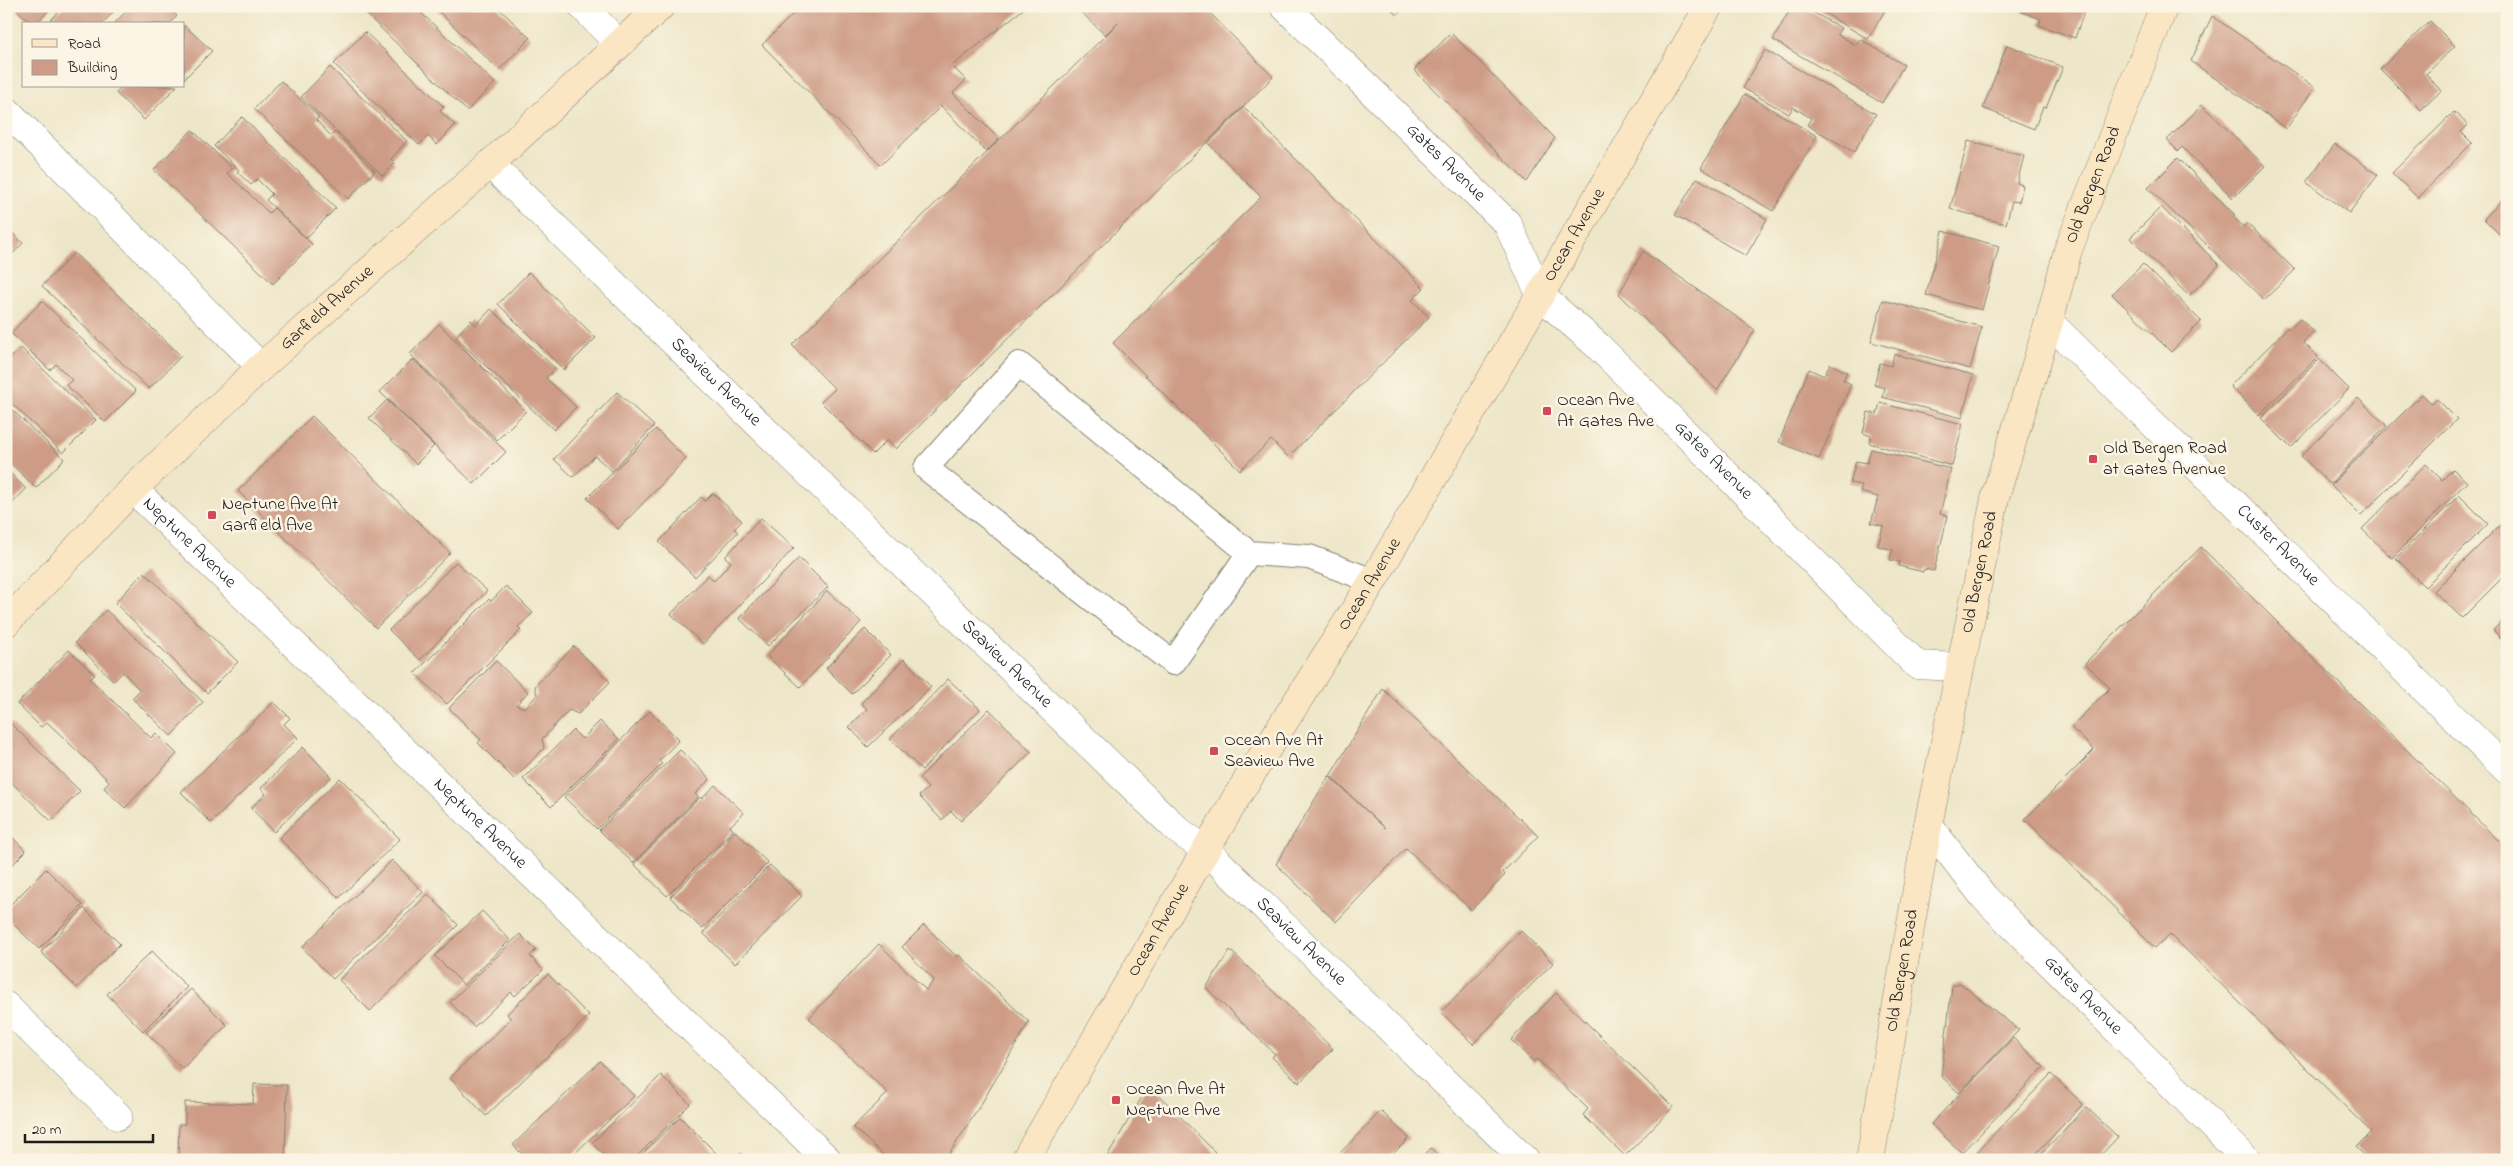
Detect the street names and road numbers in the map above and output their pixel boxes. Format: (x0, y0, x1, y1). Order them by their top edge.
street label: Gates Avenue (1399, 118, 1492, 209)
street label: Old Bergen Road (2059, 123, 2128, 248)
street label: Ocean Avenue (1537, 183, 1613, 287)
street label: Garfield Avenue (275, 259, 381, 357)
street label: Seaview Avenue (664, 332, 768, 433)
street label: Gates Avenue (1667, 415, 1759, 507)
street label: Neptune Avenue (136, 492, 243, 595)
street label: Custer Avenue (2230, 499, 2326, 593)
street label: Old Bergen Road (1955, 509, 2005, 636)
street label: Ocean Avenue (1332, 532, 1409, 636)
street label: Seaview Avenue (955, 614, 1058, 715)
street label: Neptune Avenue (427, 772, 533, 876)
street label: Ocean Avenue (1121, 878, 1197, 982)
street label: Seaview Avenue (1249, 892, 1353, 993)
street label: Old Bergen Road (1879, 907, 1926, 1034)
street label: Gates Avenue (2037, 950, 2129, 1042)

